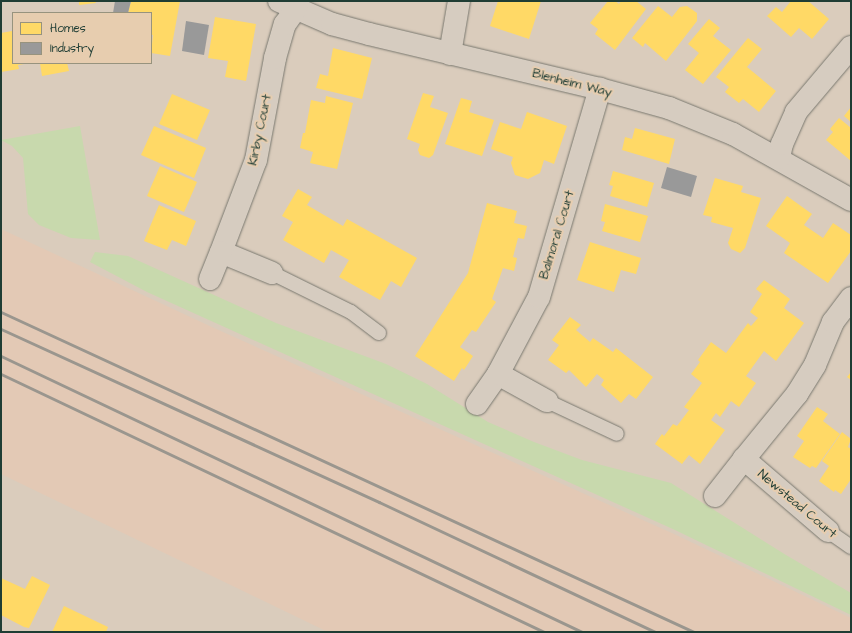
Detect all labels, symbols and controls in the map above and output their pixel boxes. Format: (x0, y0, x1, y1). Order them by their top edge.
legend (12, 12, 152, 64)
text: Homes (50, 20, 86, 37)
text: Industry (50, 40, 94, 57)
street label: Blenheim Way (531, 66, 613, 100)
street label: Kirby Court (245, 93, 275, 167)
street label: Balmoral Court (536, 189, 578, 281)
street label: Newstead Court (754, 466, 840, 542)

